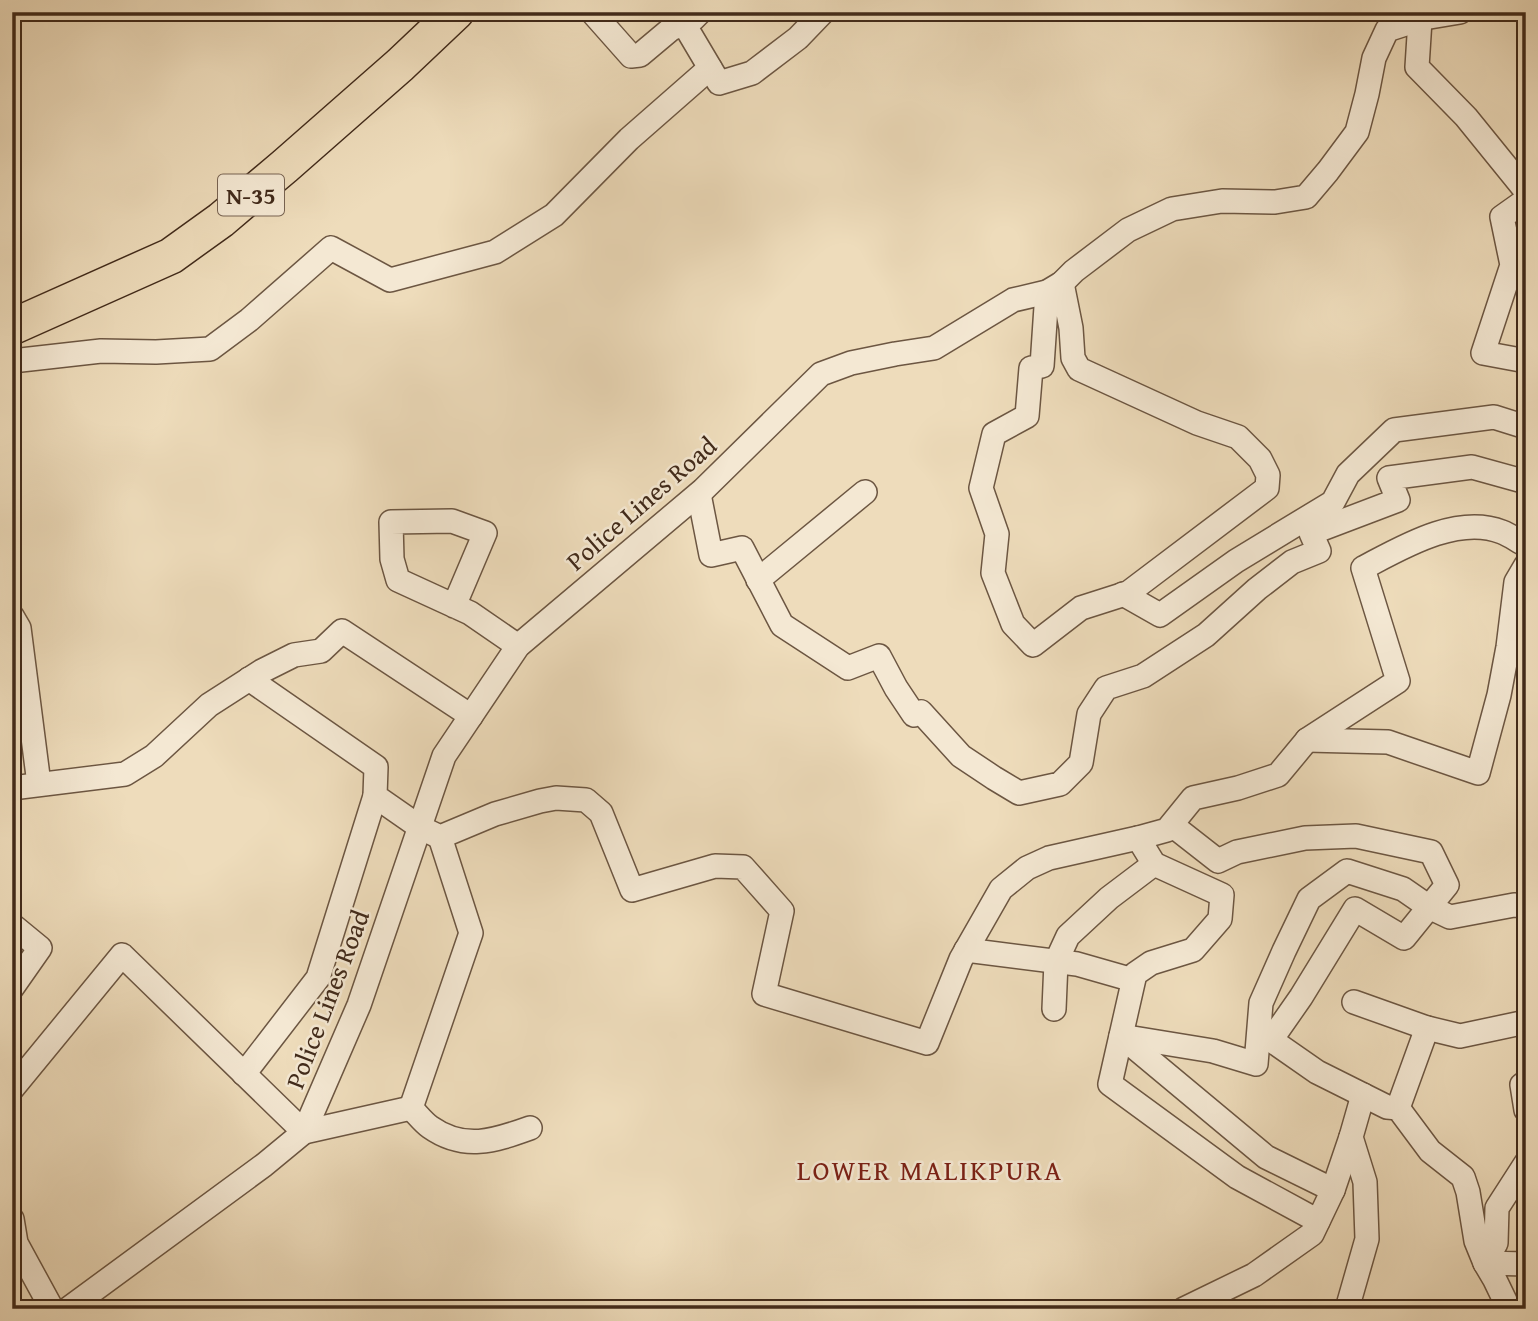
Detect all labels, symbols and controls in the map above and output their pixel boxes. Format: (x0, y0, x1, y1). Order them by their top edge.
road number: N-35 (218, 174, 284, 216)
street label: Police Lines Road (557, 426, 725, 580)
street label: Police Lines Road (275, 904, 379, 1094)
district label: LOWER MALIKPURA (797, 1149, 1063, 1190)

